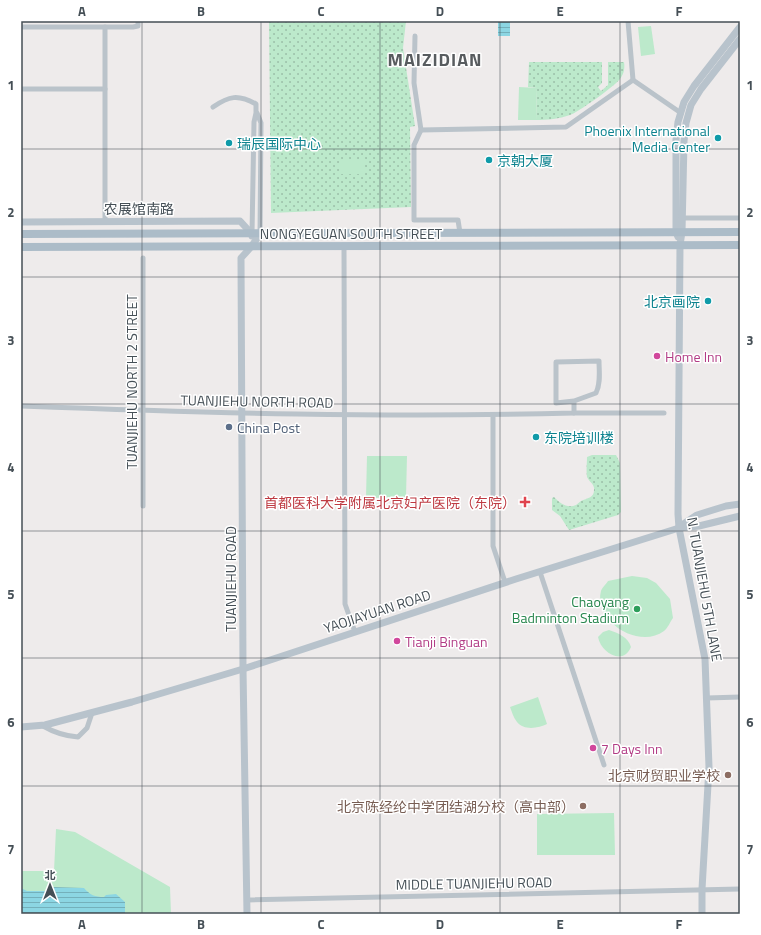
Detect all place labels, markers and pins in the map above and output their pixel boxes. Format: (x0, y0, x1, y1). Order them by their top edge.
place label: Phoenix International Media Center (584, 120, 710, 157)
place label: 瑞辰国际中心 (237, 133, 321, 154)
marker: Phoenix International Media Center (713, 133, 723, 143)
marker: 瑞辰国际中心 (224, 138, 234, 148)
place label: 京朝大厦 (497, 150, 553, 171)
marker: 京朝大厦 (484, 155, 494, 165)
place label: 北京画院 (644, 291, 700, 312)
marker: 北京画院 (703, 296, 713, 306)
place label: Home Inn (665, 346, 722, 367)
marker: Home Inn (652, 351, 662, 361)
place label: China Post (237, 417, 300, 438)
marker: China Post (224, 422, 234, 432)
place label: 东院培训楼 (544, 427, 614, 448)
marker: 东院培训楼 (531, 432, 541, 442)
place label: 首都医科大学附属北京妇产医院（东院） (264, 492, 516, 513)
marker: 首都医科大学附属北京妇产医院（东院） (519, 496, 531, 508)
place label: Chaoyang Badminton Stadium (512, 591, 629, 628)
marker: Chaoyang Badminton Stadium (632, 604, 642, 614)
place label: Tianji Binguan (405, 631, 488, 652)
marker: Tianji Binguan (392, 636, 402, 646)
place label: 7 Days Inn (601, 738, 663, 759)
marker: 7 Days Inn (588, 743, 598, 753)
place label: 北京财贸职业学校 (608, 765, 720, 786)
marker: 北京财贸职业学校 (723, 770, 733, 780)
place label: 北京陈经纶中学团结湖分校（高中部） (337, 796, 575, 817)
marker: 北京陈经纶中学团结湖分校（高中部） (578, 801, 588, 811)

